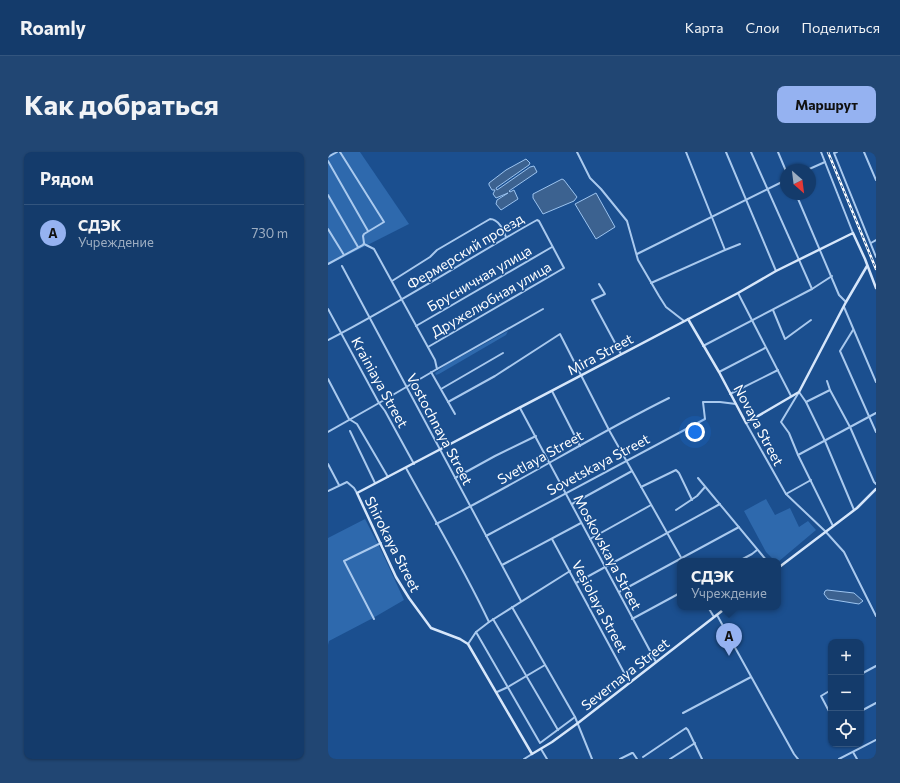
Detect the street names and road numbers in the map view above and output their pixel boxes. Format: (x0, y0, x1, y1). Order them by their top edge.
street label: Фермерский проезд (404, 209, 526, 293)
street label: Брусничная улица (424, 241, 534, 315)
street label: Дружелюбная улица (428, 258, 554, 340)
street label: Mira Street (564, 329, 636, 378)
street label: Krainiaya Street (348, 334, 412, 431)
street label: Vostochnaya Street (403, 370, 477, 488)
street label: Novaya Street (730, 381, 788, 469)
street label: Svetlaya Street (494, 426, 586, 488)
street label: Sovetskaya Street (544, 430, 653, 498)
street label: Moskovskaya Street (570, 491, 646, 613)
street label: Shirokaya Street (362, 493, 425, 595)
street label: Vesiolaya Street (569, 557, 632, 655)
street label: Severnaya Street (578, 634, 673, 714)

